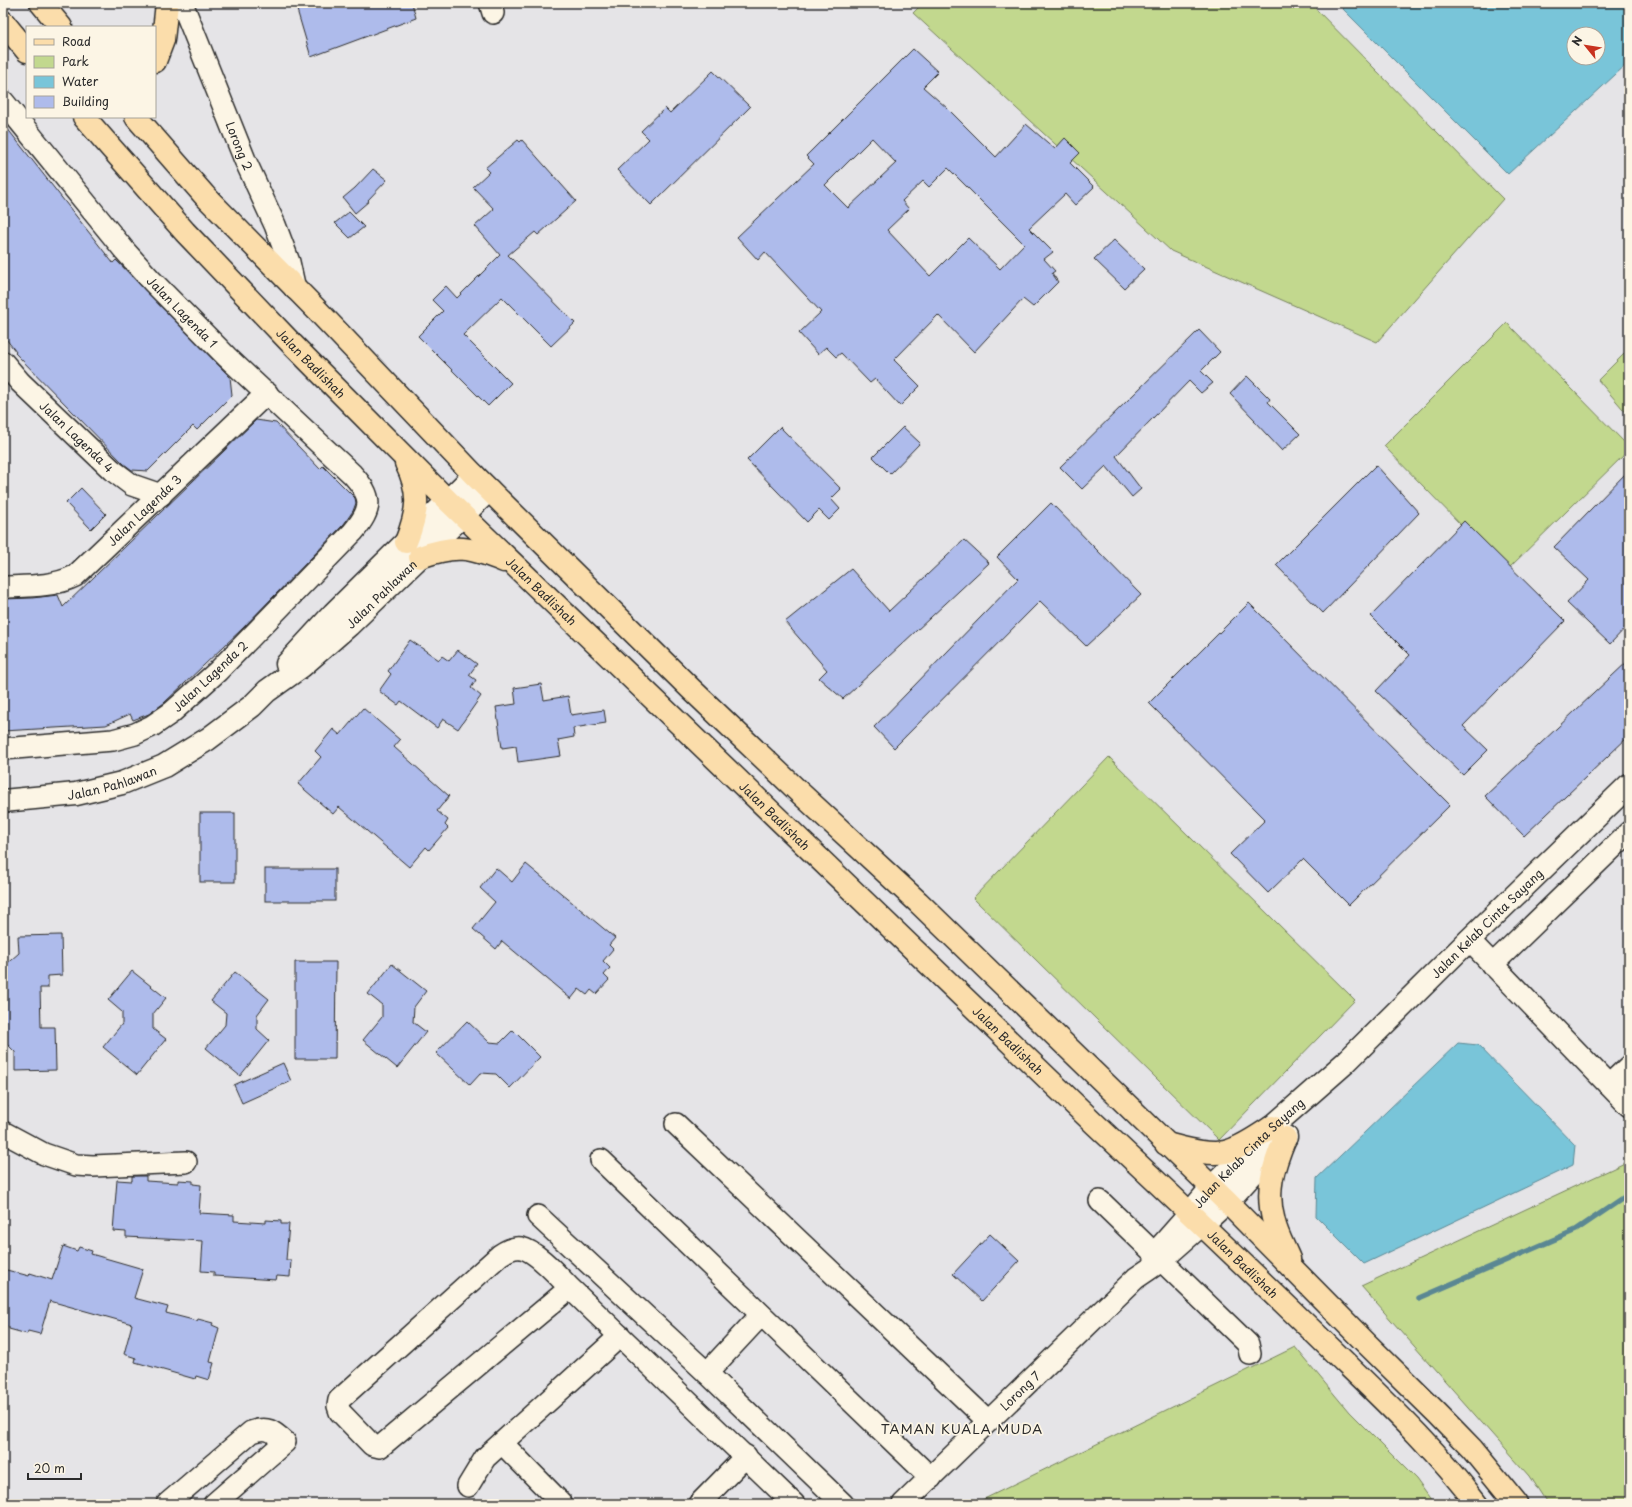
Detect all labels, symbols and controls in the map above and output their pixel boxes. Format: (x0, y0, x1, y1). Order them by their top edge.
legend (26, 26, 156, 118)
north arrow (1566, 26, 1606, 66)
text: Road (62, 32, 91, 50)
text: N (1567, 32, 1587, 49)
text: Park (62, 52, 89, 70)
text: Water (62, 72, 99, 90)
text: Building (62, 92, 109, 110)
street label: Lorong 2 (221, 119, 258, 173)
street label: Jalan Lagenda 1 (143, 272, 222, 352)
street label: Jalan Badlishah (272, 324, 350, 402)
street label: Jalan Lagenda 4 (36, 397, 118, 476)
street label: Jalan Lagenda 3 (103, 470, 185, 550)
street label: Jalan Badlishah (502, 553, 581, 629)
street label: Jalan Pahlawan (342, 555, 421, 632)
street label: Jalan Lagenda 2 (168, 636, 252, 716)
street label: Jalan Pahlawan (67, 761, 159, 804)
street label: Jalan Badlishah (735, 777, 814, 854)
street label: Jalan Kelab Cinta Sayang (1427, 864, 1547, 982)
street label: Jalan Badlishah (969, 1002, 1048, 1079)
street label: Jalan Kelab Cinta Sayang (1189, 1094, 1308, 1212)
street label: Jalan Badlishah (1203, 1225, 1282, 1302)
street label: Lorong 7 (996, 1367, 1044, 1414)
district label: TAMAN KUALA MUDA (881, 1419, 1043, 1438)
scale bar (28, 1455, 81, 1481)
text: 20 m (34, 1459, 65, 1477)

